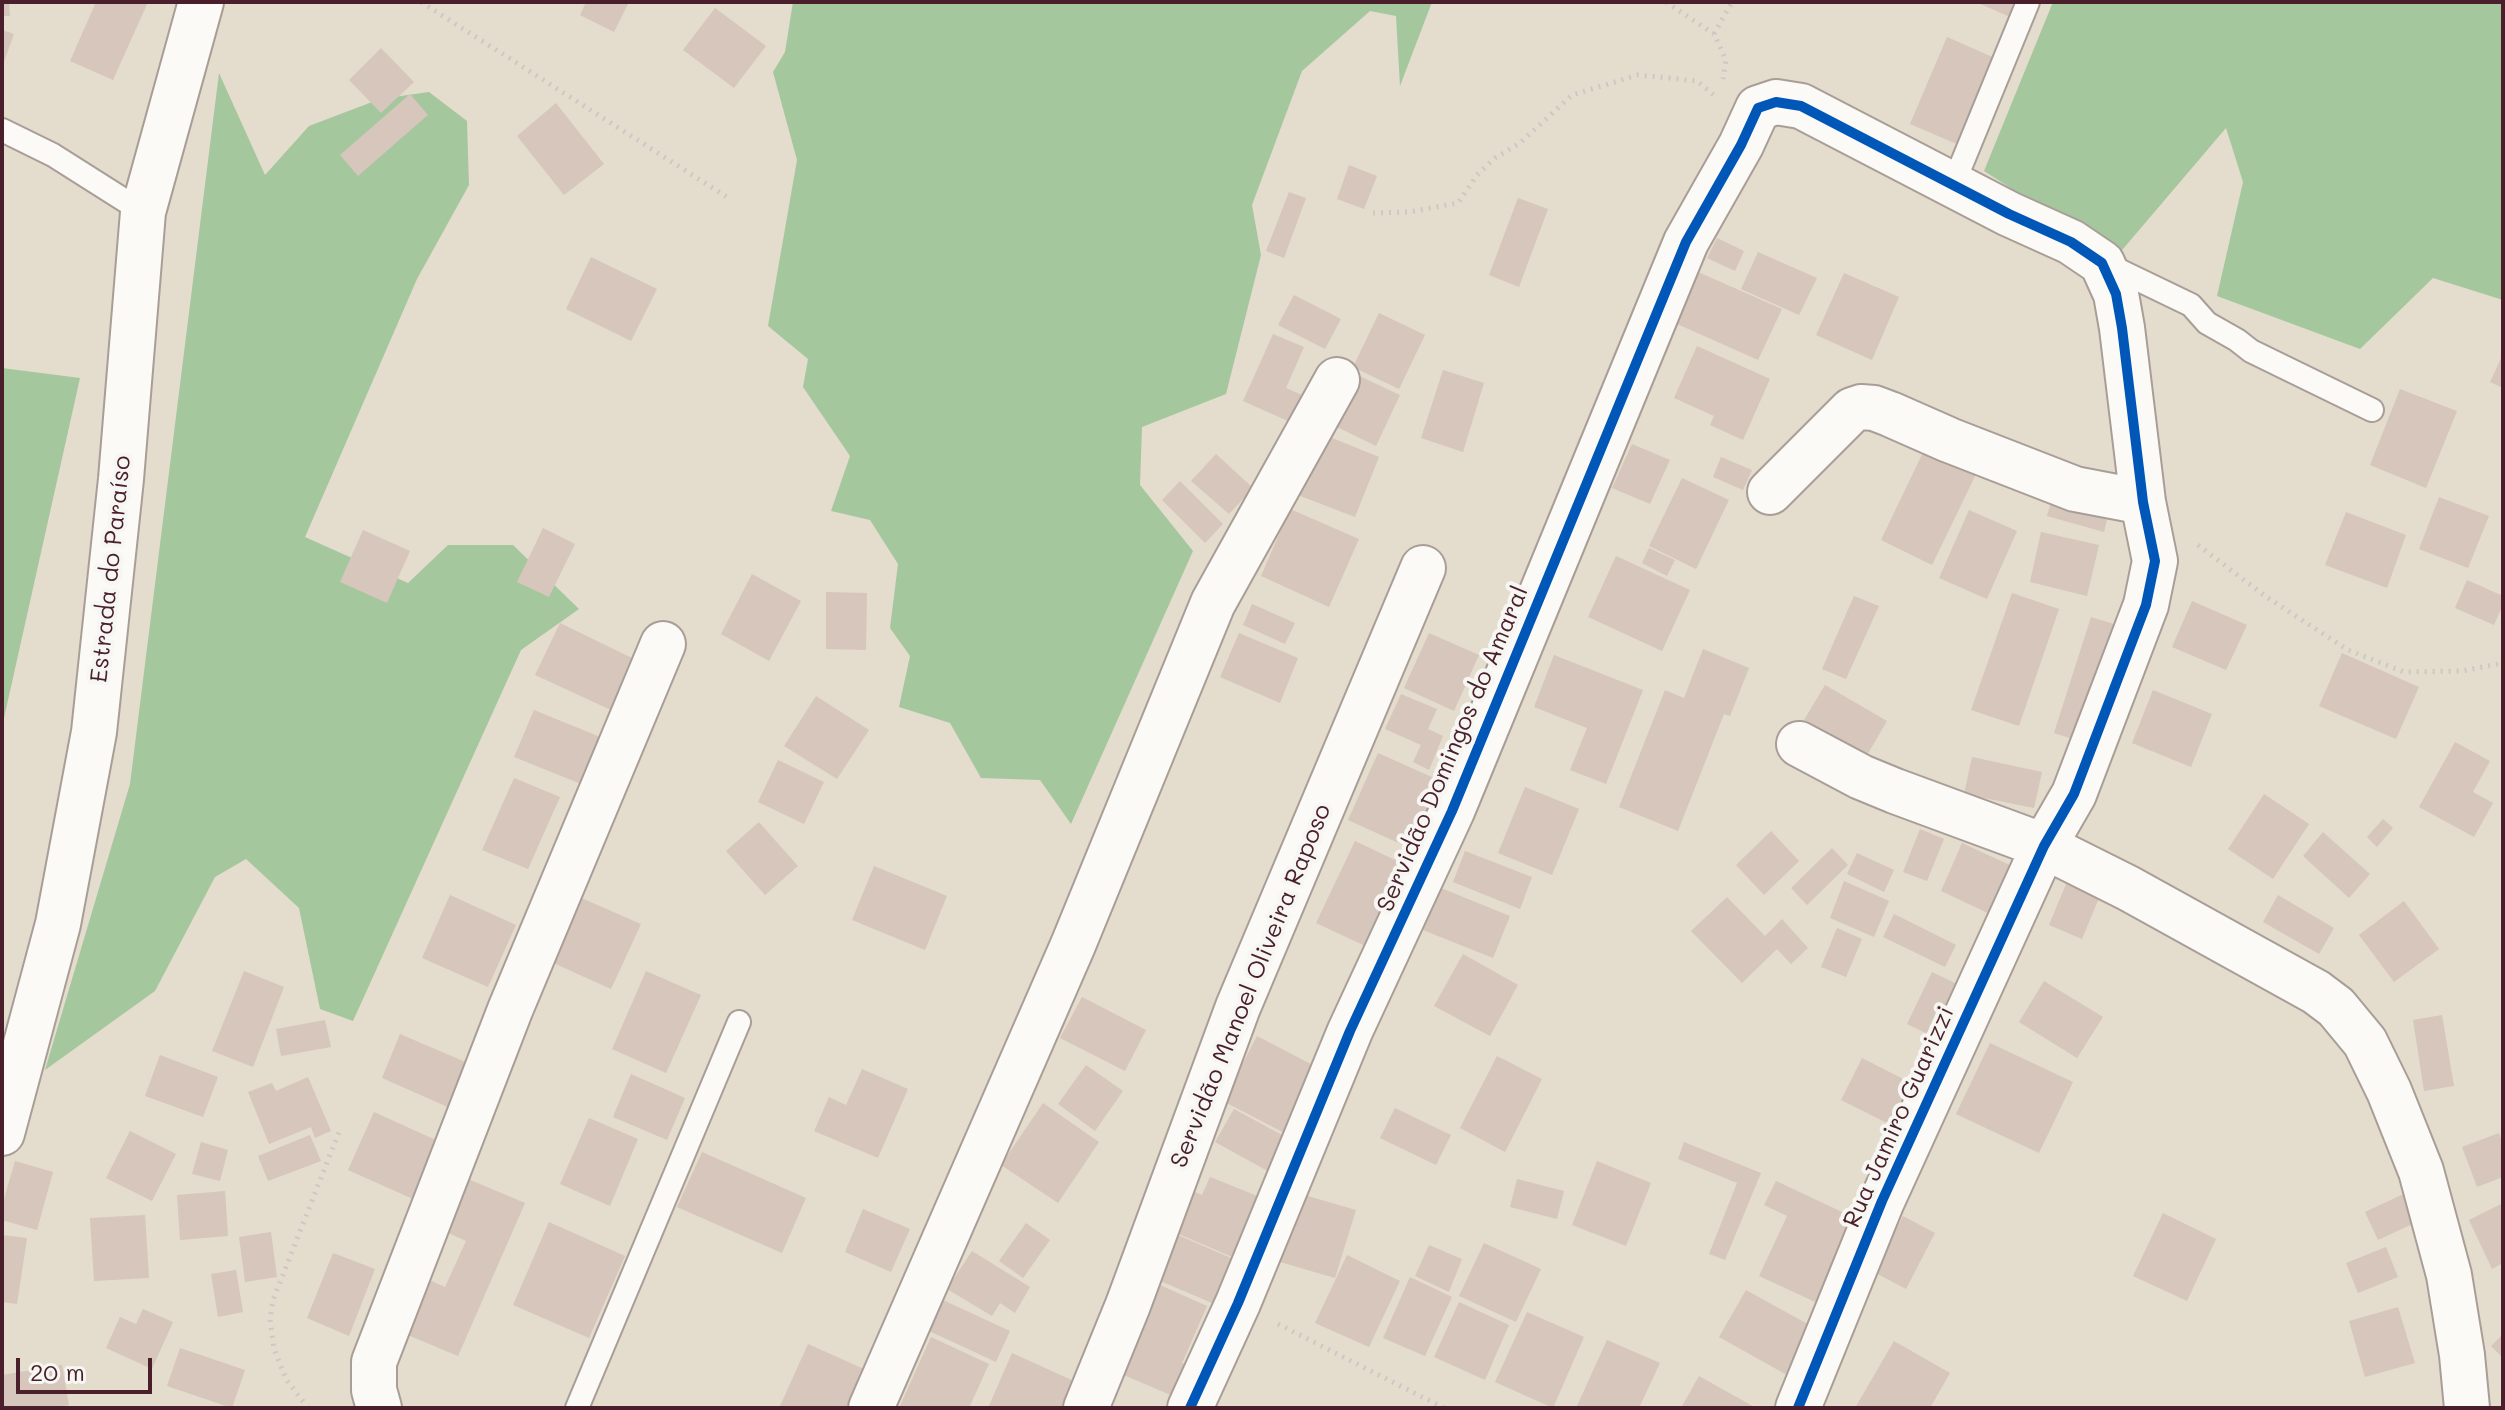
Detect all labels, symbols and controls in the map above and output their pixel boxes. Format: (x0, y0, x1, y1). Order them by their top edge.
street label: Estrada do Paraíso (85, 454, 137, 684)
street label: Servidão Domingos do Amaral (1371, 582, 1535, 916)
street label: Servidão Manoel Oliveira Raposo (1165, 800, 1337, 1172)
street label: Rua Jamiro Guarizzi (1837, 1002, 1961, 1232)
scale bar (20, 1342, 156, 1392)
text: 20 m (30, 1356, 85, 1387)

